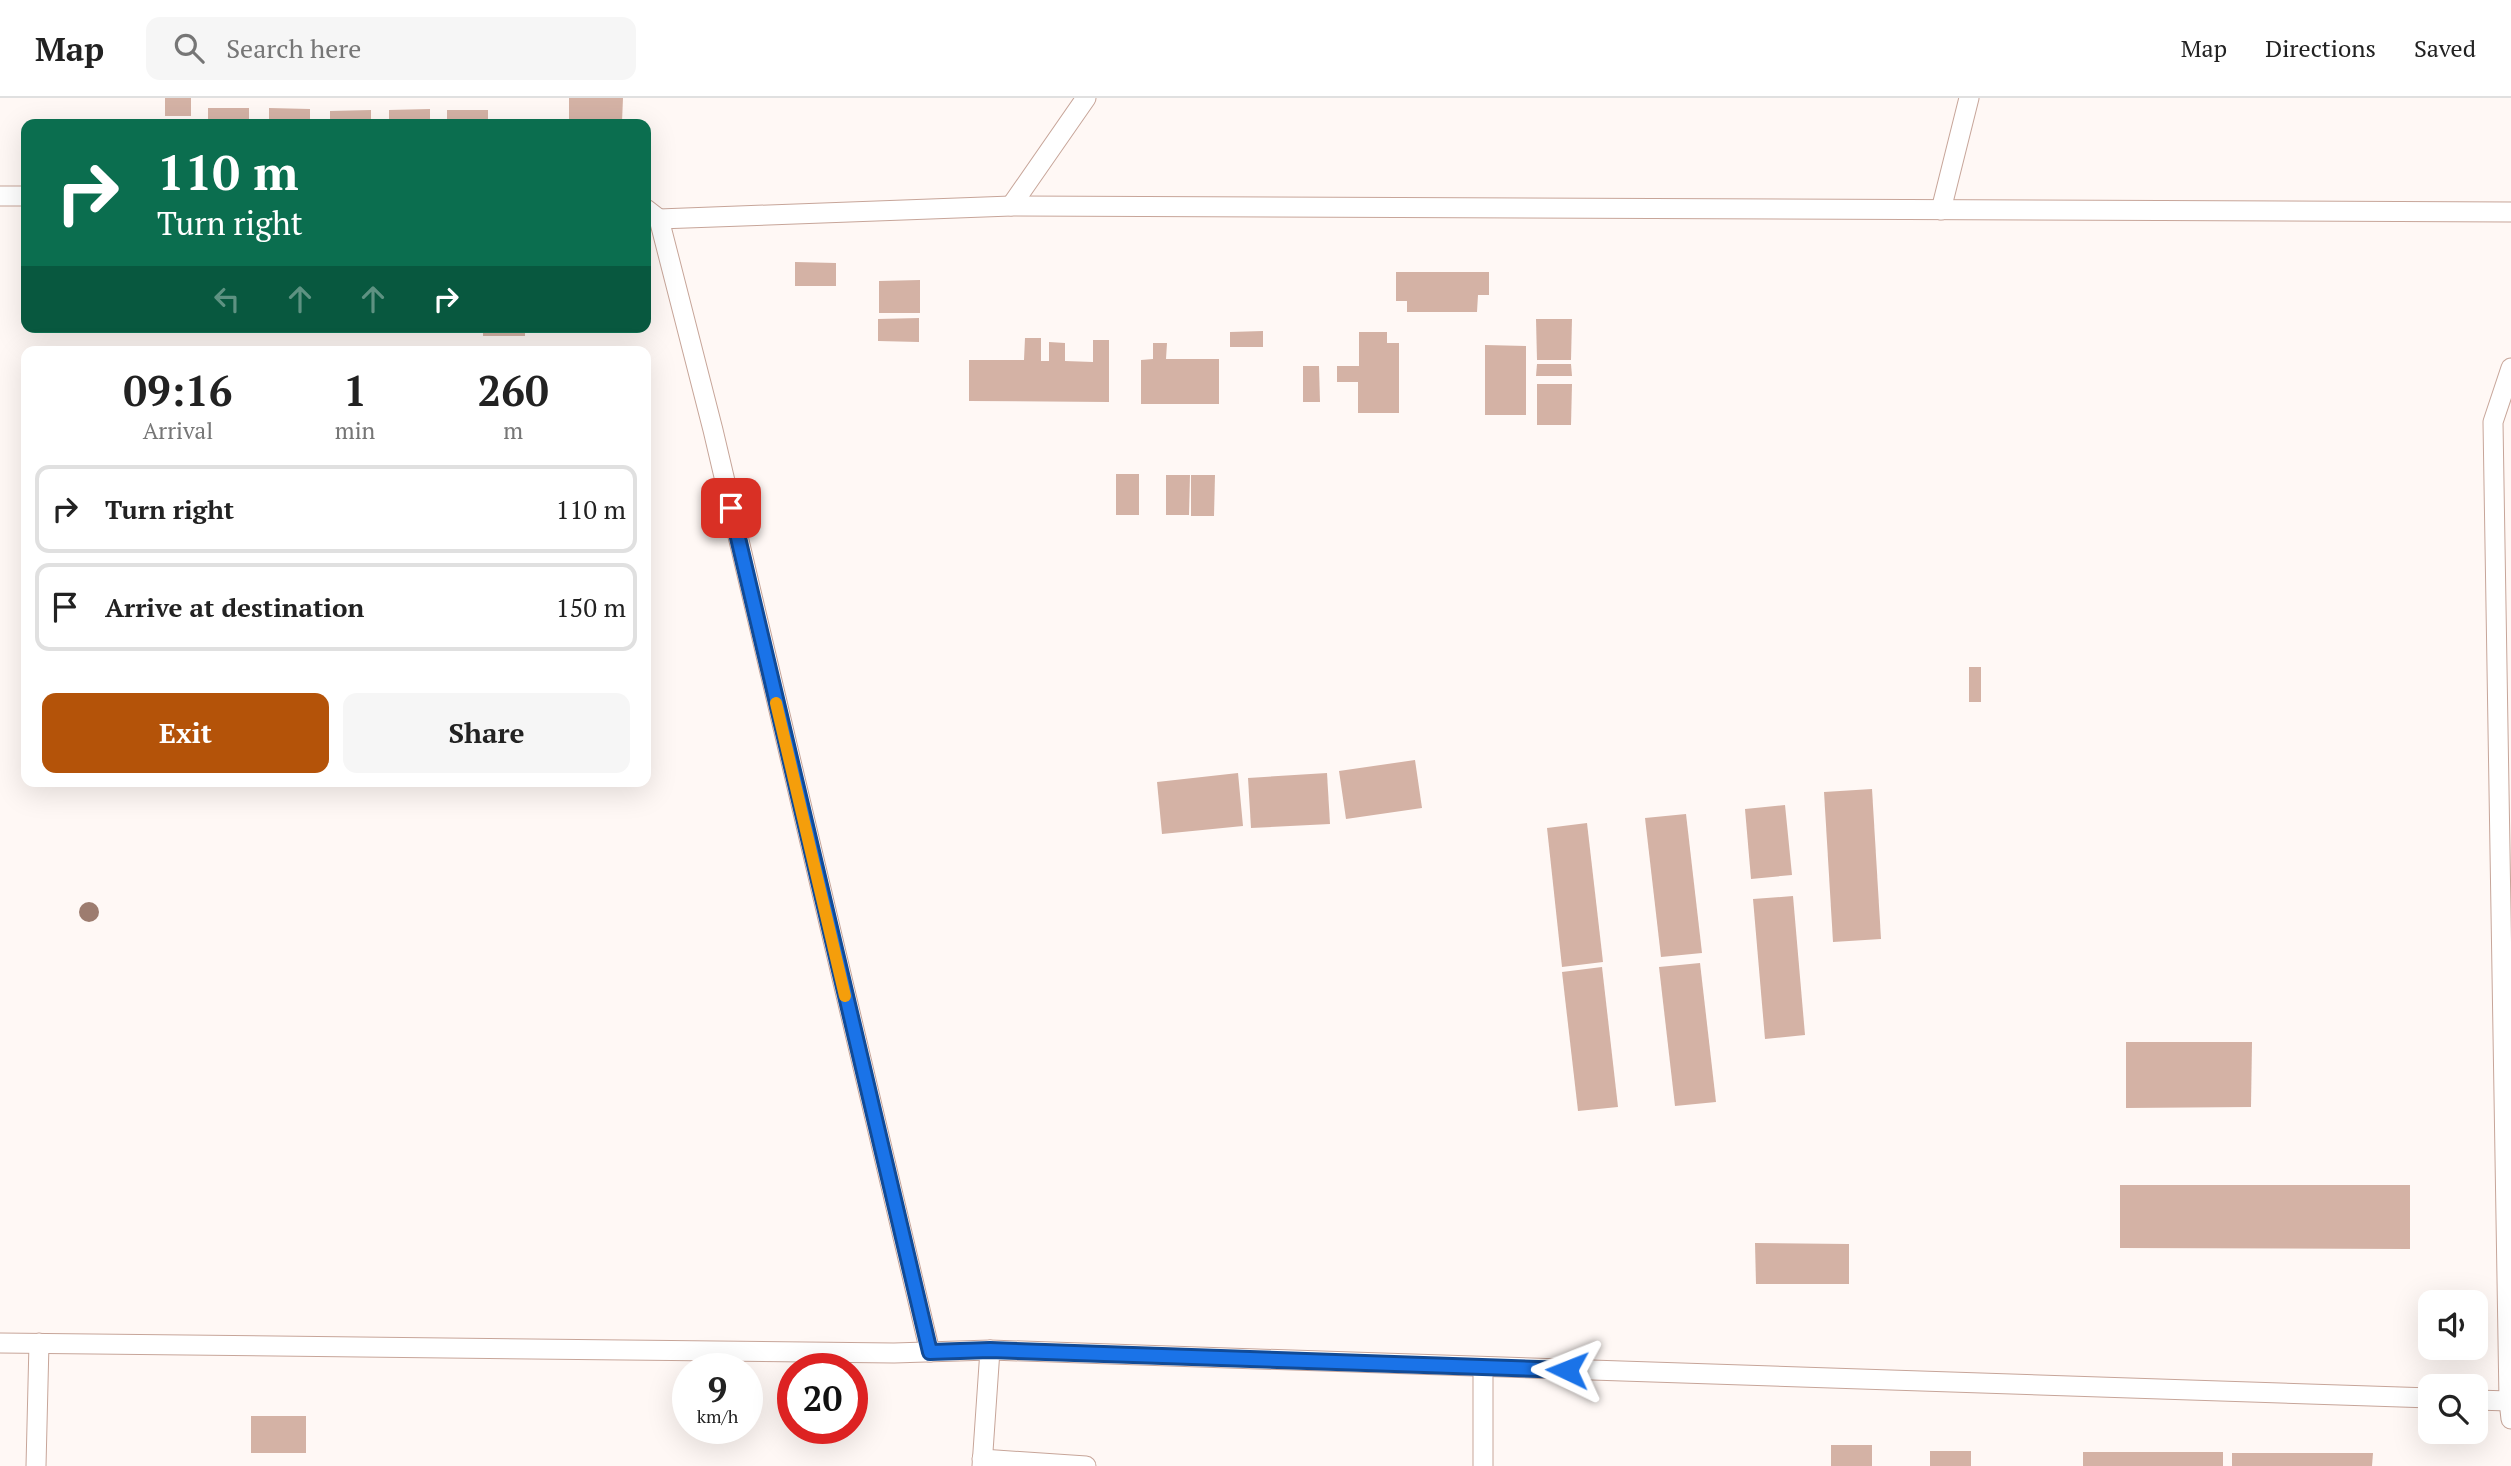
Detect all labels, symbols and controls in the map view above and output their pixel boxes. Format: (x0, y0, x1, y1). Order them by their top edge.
search box (146, 17, 636, 80)
text: Map (35, 27, 104, 70)
icon: search (170, 29, 208, 67)
text: Search here (226, 31, 361, 65)
text: Map (2181, 32, 2227, 64)
text: Directions (2265, 32, 2376, 64)
text: Saved (2414, 32, 2476, 64)
text: 110 m (157, 139, 299, 204)
icon: right (42, 147, 133, 238)
text: Turn right (157, 202, 303, 244)
icon: left (208, 280, 246, 318)
icon: ahead (281, 280, 319, 318)
icon: ahead (354, 280, 392, 318)
icon: right (427, 280, 465, 318)
text: 09:16 (123, 362, 233, 418)
text: 1 (343, 362, 367, 418)
text: 260 (478, 362, 549, 418)
text: Arrival (143, 415, 213, 446)
text: min (335, 415, 375, 446)
text: m (503, 415, 523, 446)
pin (701, 478, 761, 538)
icon: arrive (712, 489, 750, 527)
icon: right (46, 490, 84, 528)
text: Turn right (105, 492, 234, 526)
text: 110 m (556, 492, 626, 526)
icon: arrive (46, 588, 84, 626)
text: Arrive at destination (105, 590, 364, 624)
text: 150 m (556, 590, 626, 624)
button: Exit (42, 693, 329, 773)
button: Share (343, 693, 630, 773)
map controls (2418, 1290, 2488, 1444)
button: sound (2418, 1290, 2488, 1360)
position arrow (1530, 1333, 1604, 1407)
speed limit sign: 20 (777, 1353, 868, 1444)
text: 9 (708, 1366, 727, 1412)
button: search (2418, 1374, 2488, 1444)
text: km/h (697, 1404, 738, 1428)

